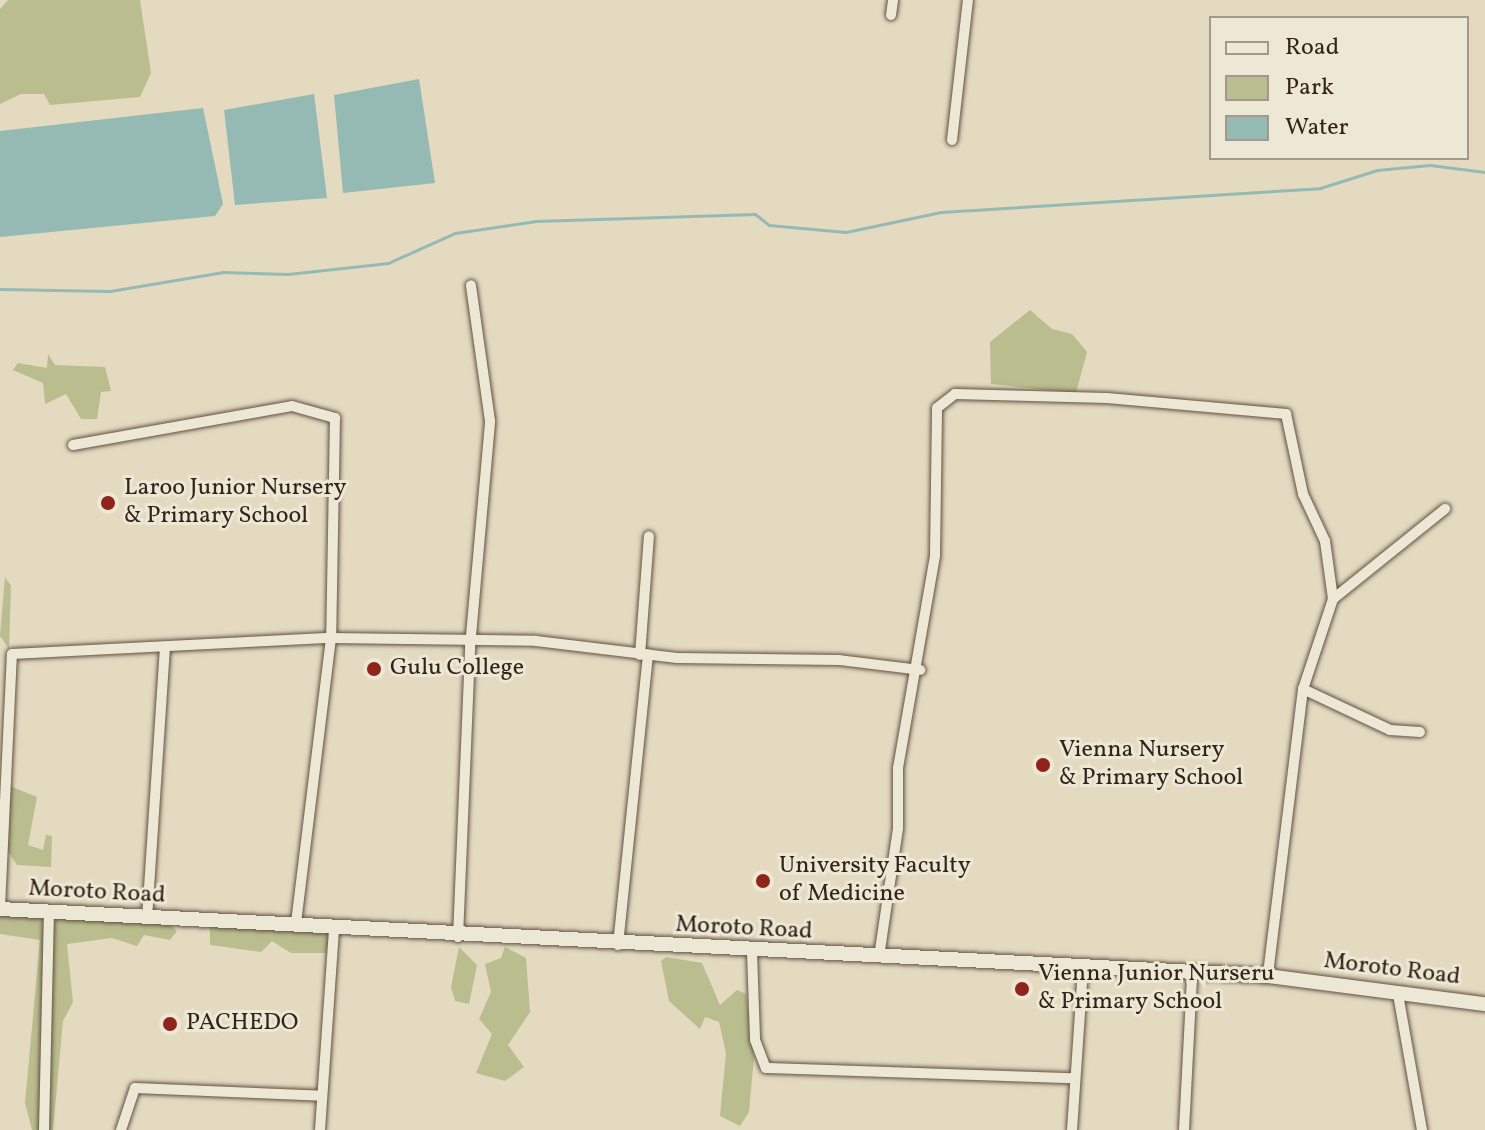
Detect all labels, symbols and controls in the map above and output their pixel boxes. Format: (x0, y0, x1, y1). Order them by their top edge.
legend (1209, 16, 1469, 160)
text: Road (1285, 31, 1339, 65)
text: Park (1285, 71, 1334, 105)
text: Water (1285, 111, 1349, 145)
place label: Laroo Junior Nursery & Primary School (124, 475, 346, 531)
marker: Laroo Junior Nursery & Primary School (99, 494, 117, 512)
place label: Gulu College (390, 655, 524, 683)
marker: Gulu College (365, 660, 383, 678)
place label: Vienna Nursery & Primary School (1059, 737, 1244, 793)
marker: Vienna Nursery & Primary School (1034, 756, 1052, 774)
place label: University Faculty of Medicine (779, 853, 971, 909)
marker: University Faculty of Medicine (754, 872, 772, 890)
street label: Moroto Road (28, 875, 166, 911)
street label: Moroto Road (675, 911, 813, 947)
street label: Moroto Road (1322, 947, 1462, 993)
place label: Vienna Junior Nurseru & Primary School (1038, 961, 1275, 1017)
marker: Vienna Junior Nurseru & Primary School (1013, 980, 1031, 998)
place label: PACHEDO (186, 1010, 298, 1038)
marker: PACHEDO (161, 1015, 179, 1033)

